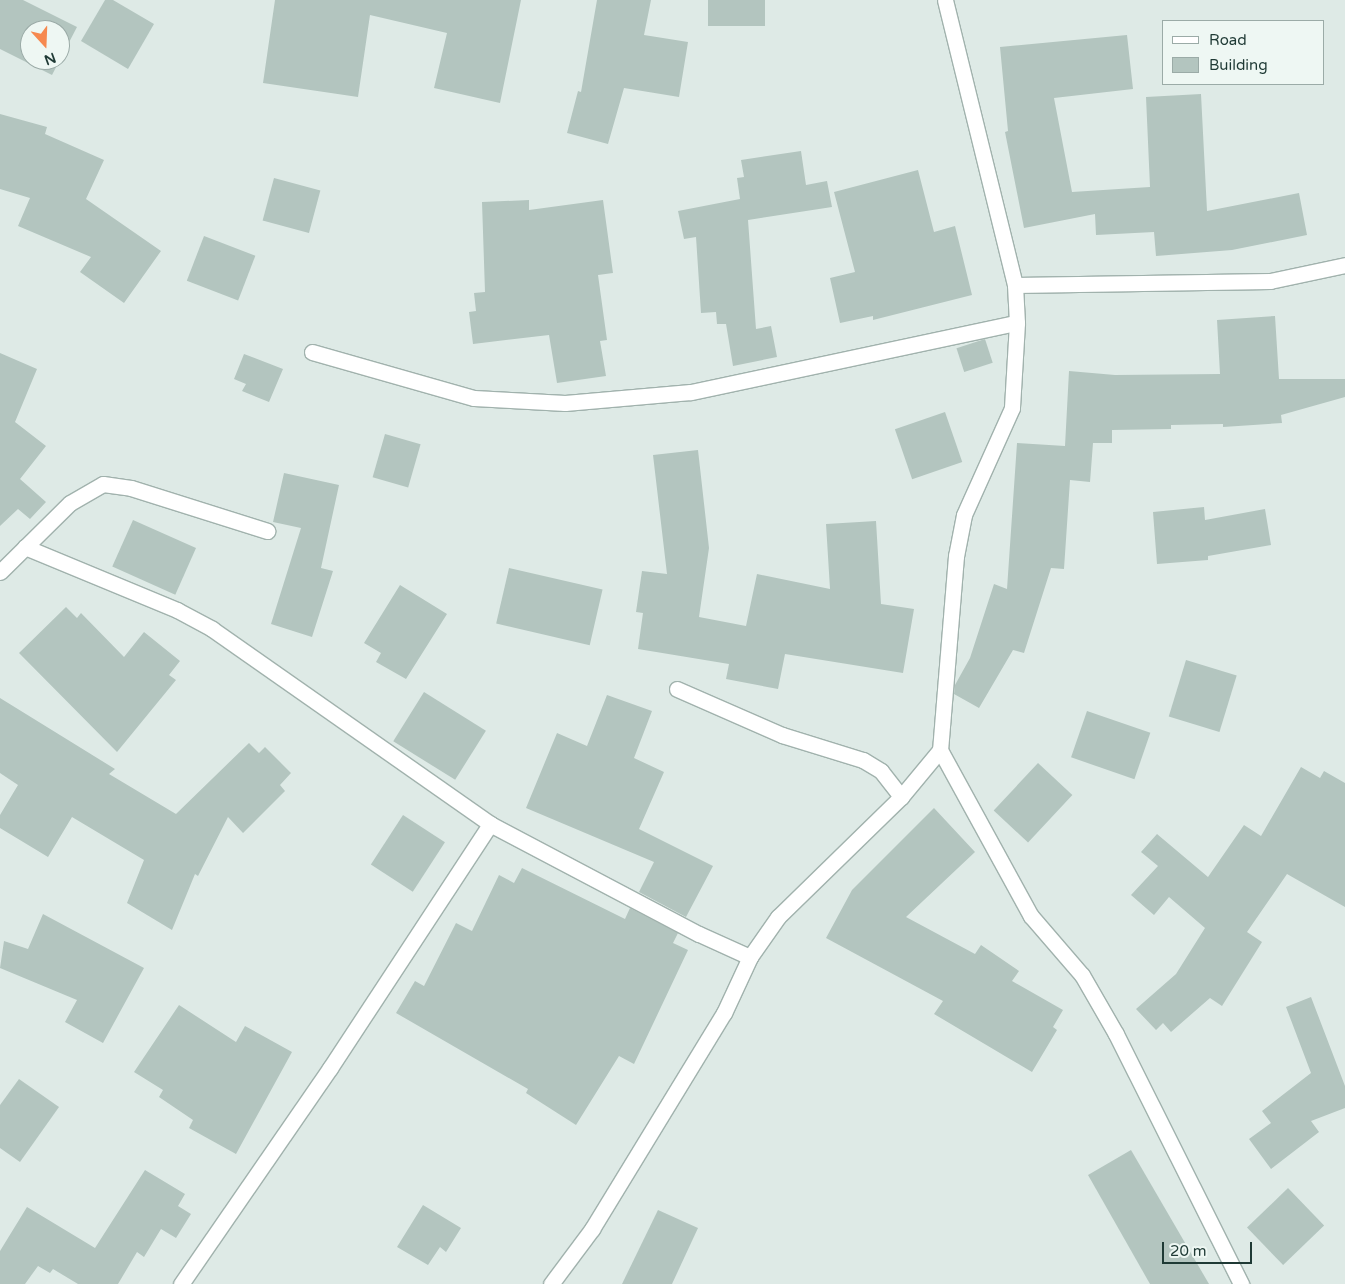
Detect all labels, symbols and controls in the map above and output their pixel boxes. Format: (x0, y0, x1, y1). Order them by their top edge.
north arrow (20, 20, 70, 70)
legend (1162, 20, 1325, 85)
text: Road (1209, 31, 1247, 49)
text: N (42, 49, 58, 69)
text: Building (1209, 56, 1268, 74)
scale bar (1165, 1232, 1255, 1264)
text: 20 m (1170, 1242, 1207, 1260)

